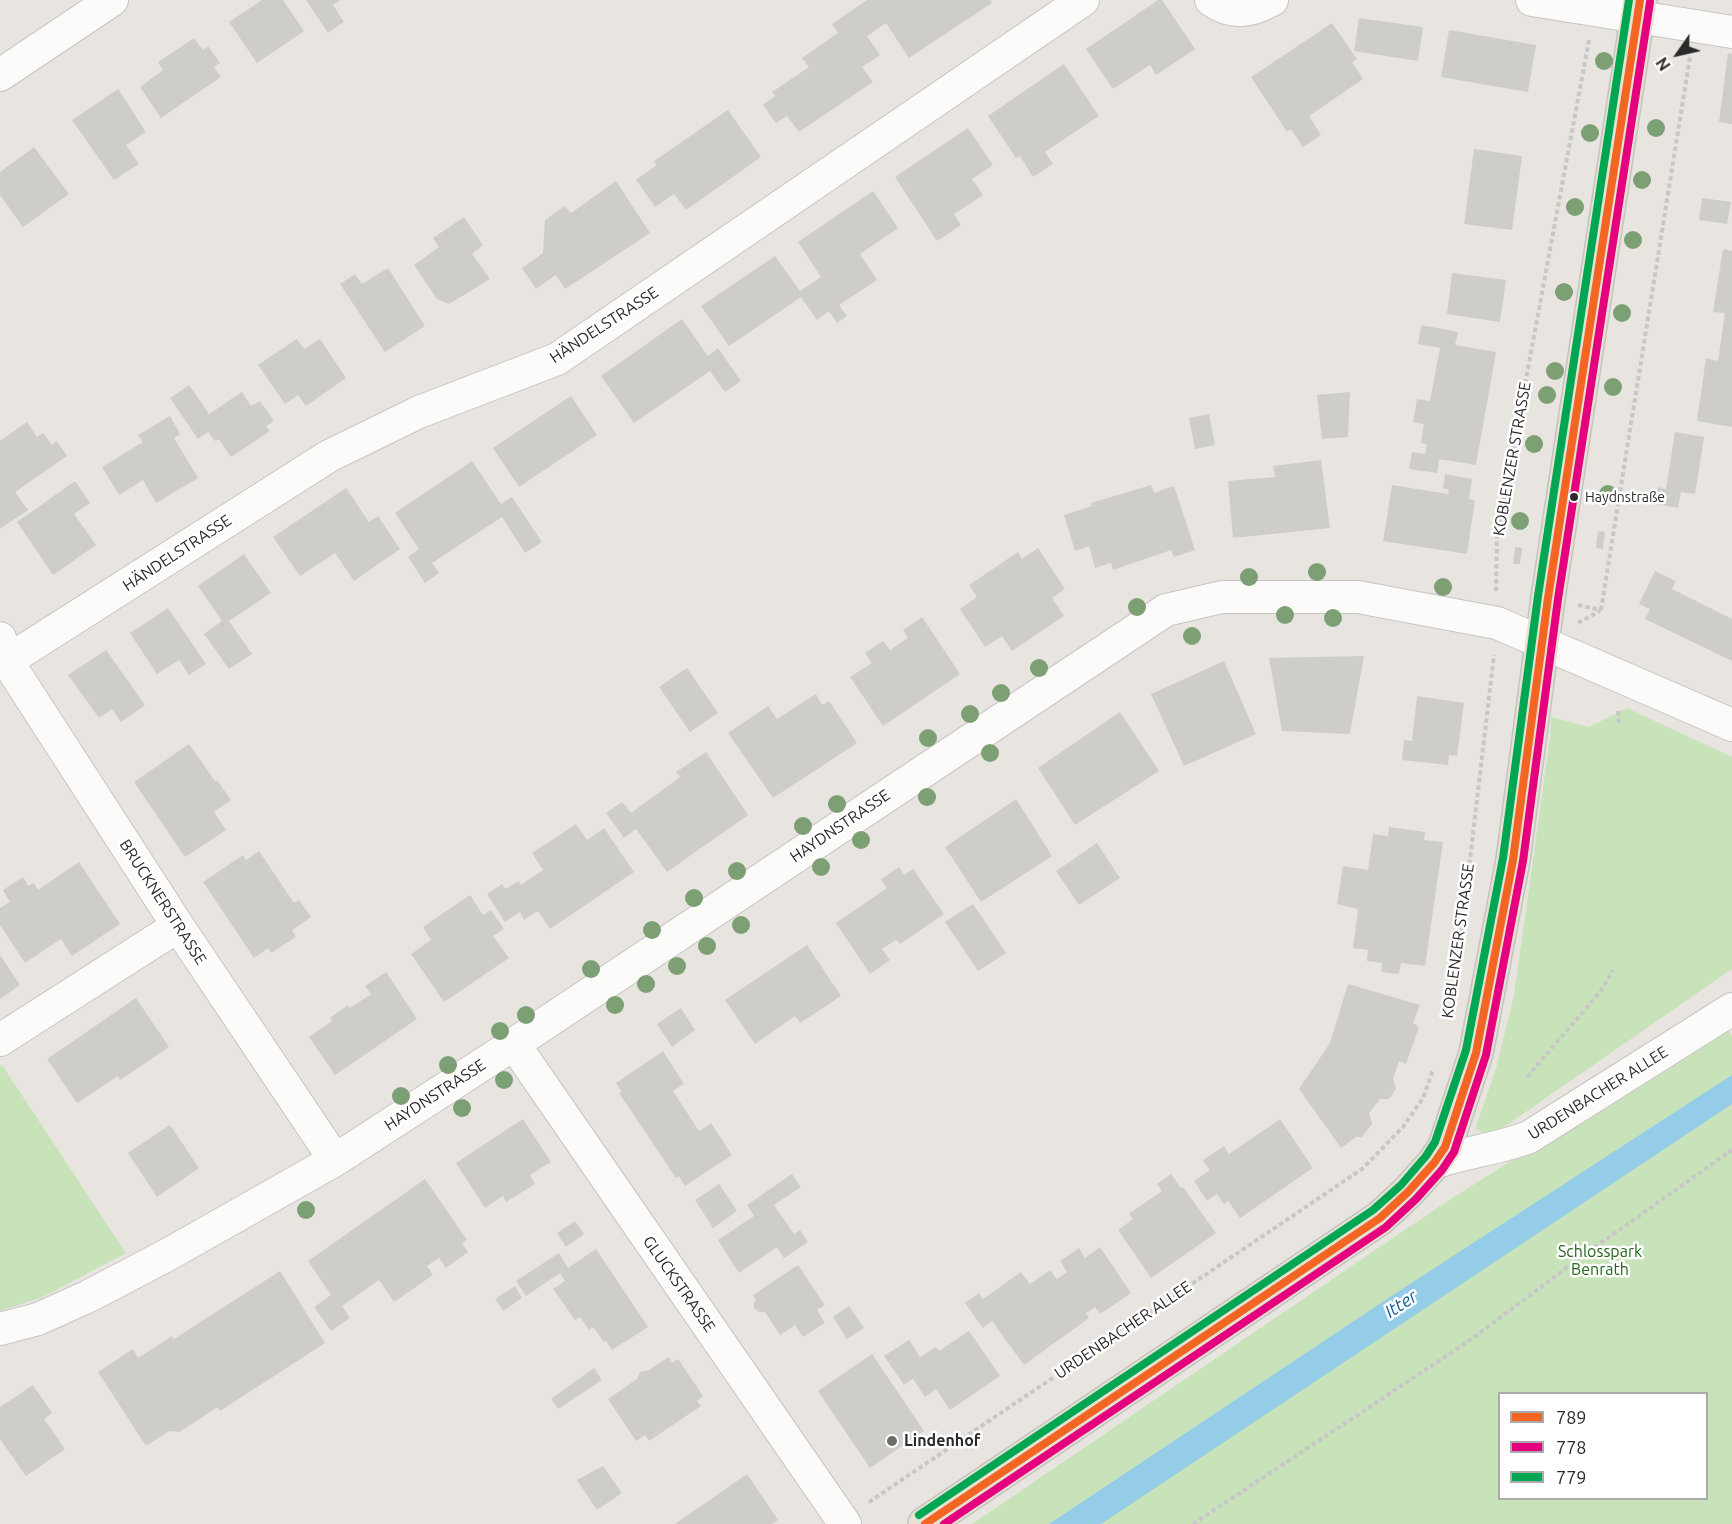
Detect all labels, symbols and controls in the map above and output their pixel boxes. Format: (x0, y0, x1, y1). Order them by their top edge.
north arrow (1648, 24, 1708, 84)
text: N (1652, 54, 1674, 74)
street label: HÄNDELSTRASSE (546, 283, 662, 367)
street label: KOBLENZER STRASSE (1489, 380, 1535, 538)
place label: Haydnstraße (1585, 489, 1665, 505)
marker: Haydnstraße (1568, 491, 1580, 503)
street label: HÄNDELSTRASSE (119, 511, 235, 595)
street label: HAYDNSTRASSE (786, 785, 894, 867)
street label: BRUCKNERSTRASSE (115, 836, 211, 968)
street label: KOBLENZER STRASSE (1438, 862, 1478, 1020)
street label: URDENBACHER ALLEE (1525, 1042, 1671, 1144)
street label: HAYDNSTRASSE (381, 1055, 489, 1135)
street label: GLUCKSTRASSE (639, 1232, 719, 1336)
park label: Schlosspark Benrath (1558, 1242, 1642, 1280)
street label: URDENBACHER ALLEE (1051, 1277, 1195, 1383)
water label: Itter (1381, 1285, 1421, 1323)
legend (1498, 1392, 1708, 1500)
text: 789 (1556, 1407, 1586, 1427)
place label: Lindenhof (904, 1431, 980, 1451)
marker: Lindenhof (885, 1434, 899, 1448)
text: 778 (1556, 1437, 1586, 1457)
text: 779 (1556, 1467, 1586, 1487)

